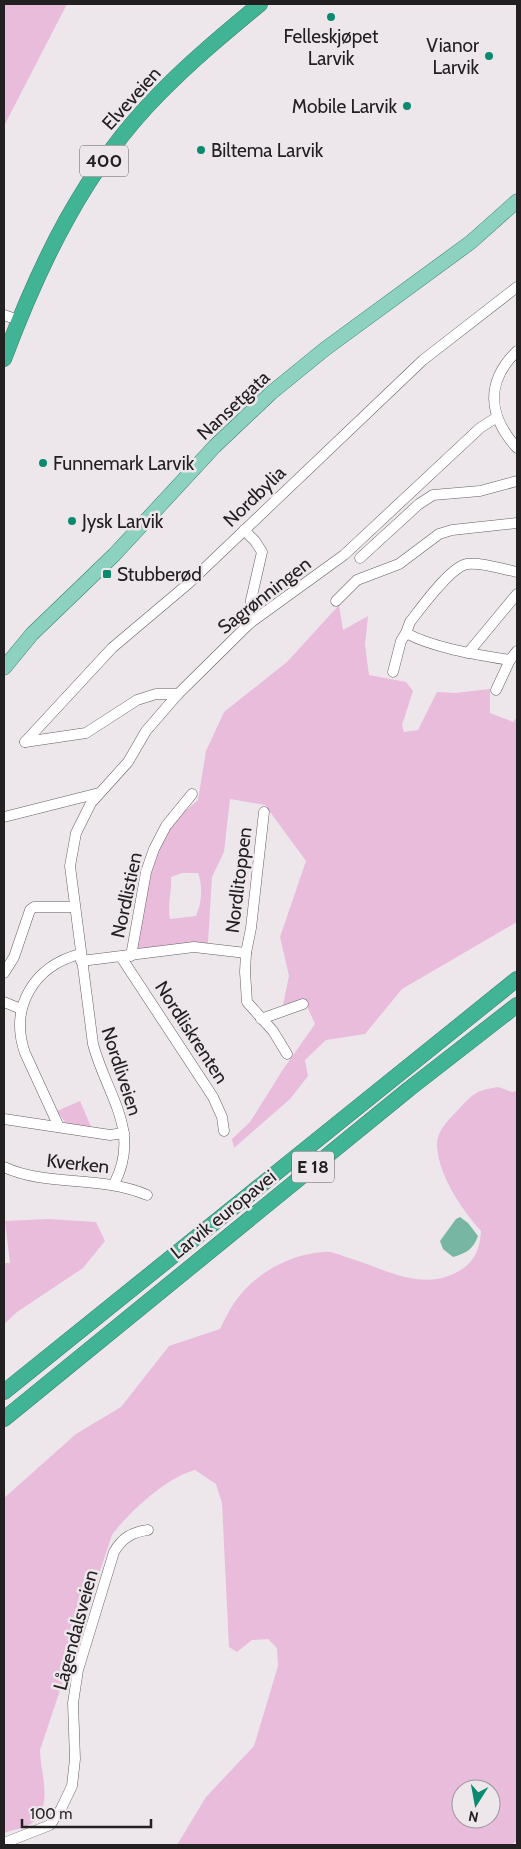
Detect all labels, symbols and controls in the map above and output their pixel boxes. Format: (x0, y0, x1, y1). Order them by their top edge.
marker: Felleskjøpet Larvik (325, 11, 337, 23)
place label: Felleskjøpet Larvik (283, 25, 379, 70)
place label: Vianor Larvik (426, 34, 479, 79)
marker: Vianor Larvik (483, 50, 495, 62)
street label: Elveveien (97, 62, 166, 135)
place label: Mobile Larvik (292, 95, 397, 118)
marker: Mobile Larvik (401, 100, 413, 112)
place label: Biltema Larvik (211, 139, 324, 162)
marker: Biltema Larvik (195, 144, 207, 156)
road number: 400 (80, 146, 128, 177)
street label: Nansetgata (192, 366, 274, 445)
place label: Funnemark Larvik (53, 452, 195, 475)
marker: Funnemark Larvik (37, 457, 49, 469)
street label: Nordbylia (219, 461, 290, 532)
place label: Jysk Larvik (81, 510, 164, 533)
marker: Jysk Larvik (66, 515, 78, 527)
street label: Sagrønningen (213, 552, 315, 639)
place label: Stubberød (117, 563, 202, 586)
marker: Stubberød (101, 568, 113, 580)
street label: Nordlitoppen (221, 826, 256, 934)
street label: Nordlistien (106, 850, 147, 940)
street label: Nordliskrenten (150, 977, 233, 1088)
street label: Nordliveien (96, 1024, 147, 1118)
street label: Kverken (45, 1149, 111, 1178)
road number: E 18 (292, 1152, 334, 1182)
street label: Larvik europavei (166, 1165, 281, 1264)
street label: Lågendalsveien (48, 1567, 103, 1693)
north arrow (451, 1779, 501, 1829)
scale bar (22, 1796, 151, 1828)
text: 100 m (30, 1805, 72, 1823)
text: N (467, 1807, 480, 1827)

